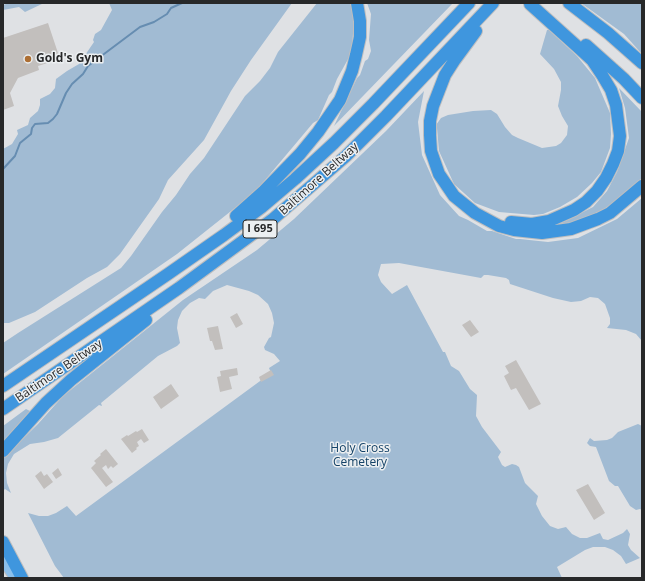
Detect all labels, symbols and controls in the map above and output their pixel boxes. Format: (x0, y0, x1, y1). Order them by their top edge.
place label: Gold's Gym (36, 52, 103, 66)
marker: Gold's Gym (23, 54, 33, 64)
street label: Baltimore Beltway (276, 140, 362, 218)
road number: I 695 (243, 220, 277, 238)
street label: Baltimore Beltway (13, 337, 105, 405)
park label: Holy Cross Cemetery (330, 442, 390, 470)

